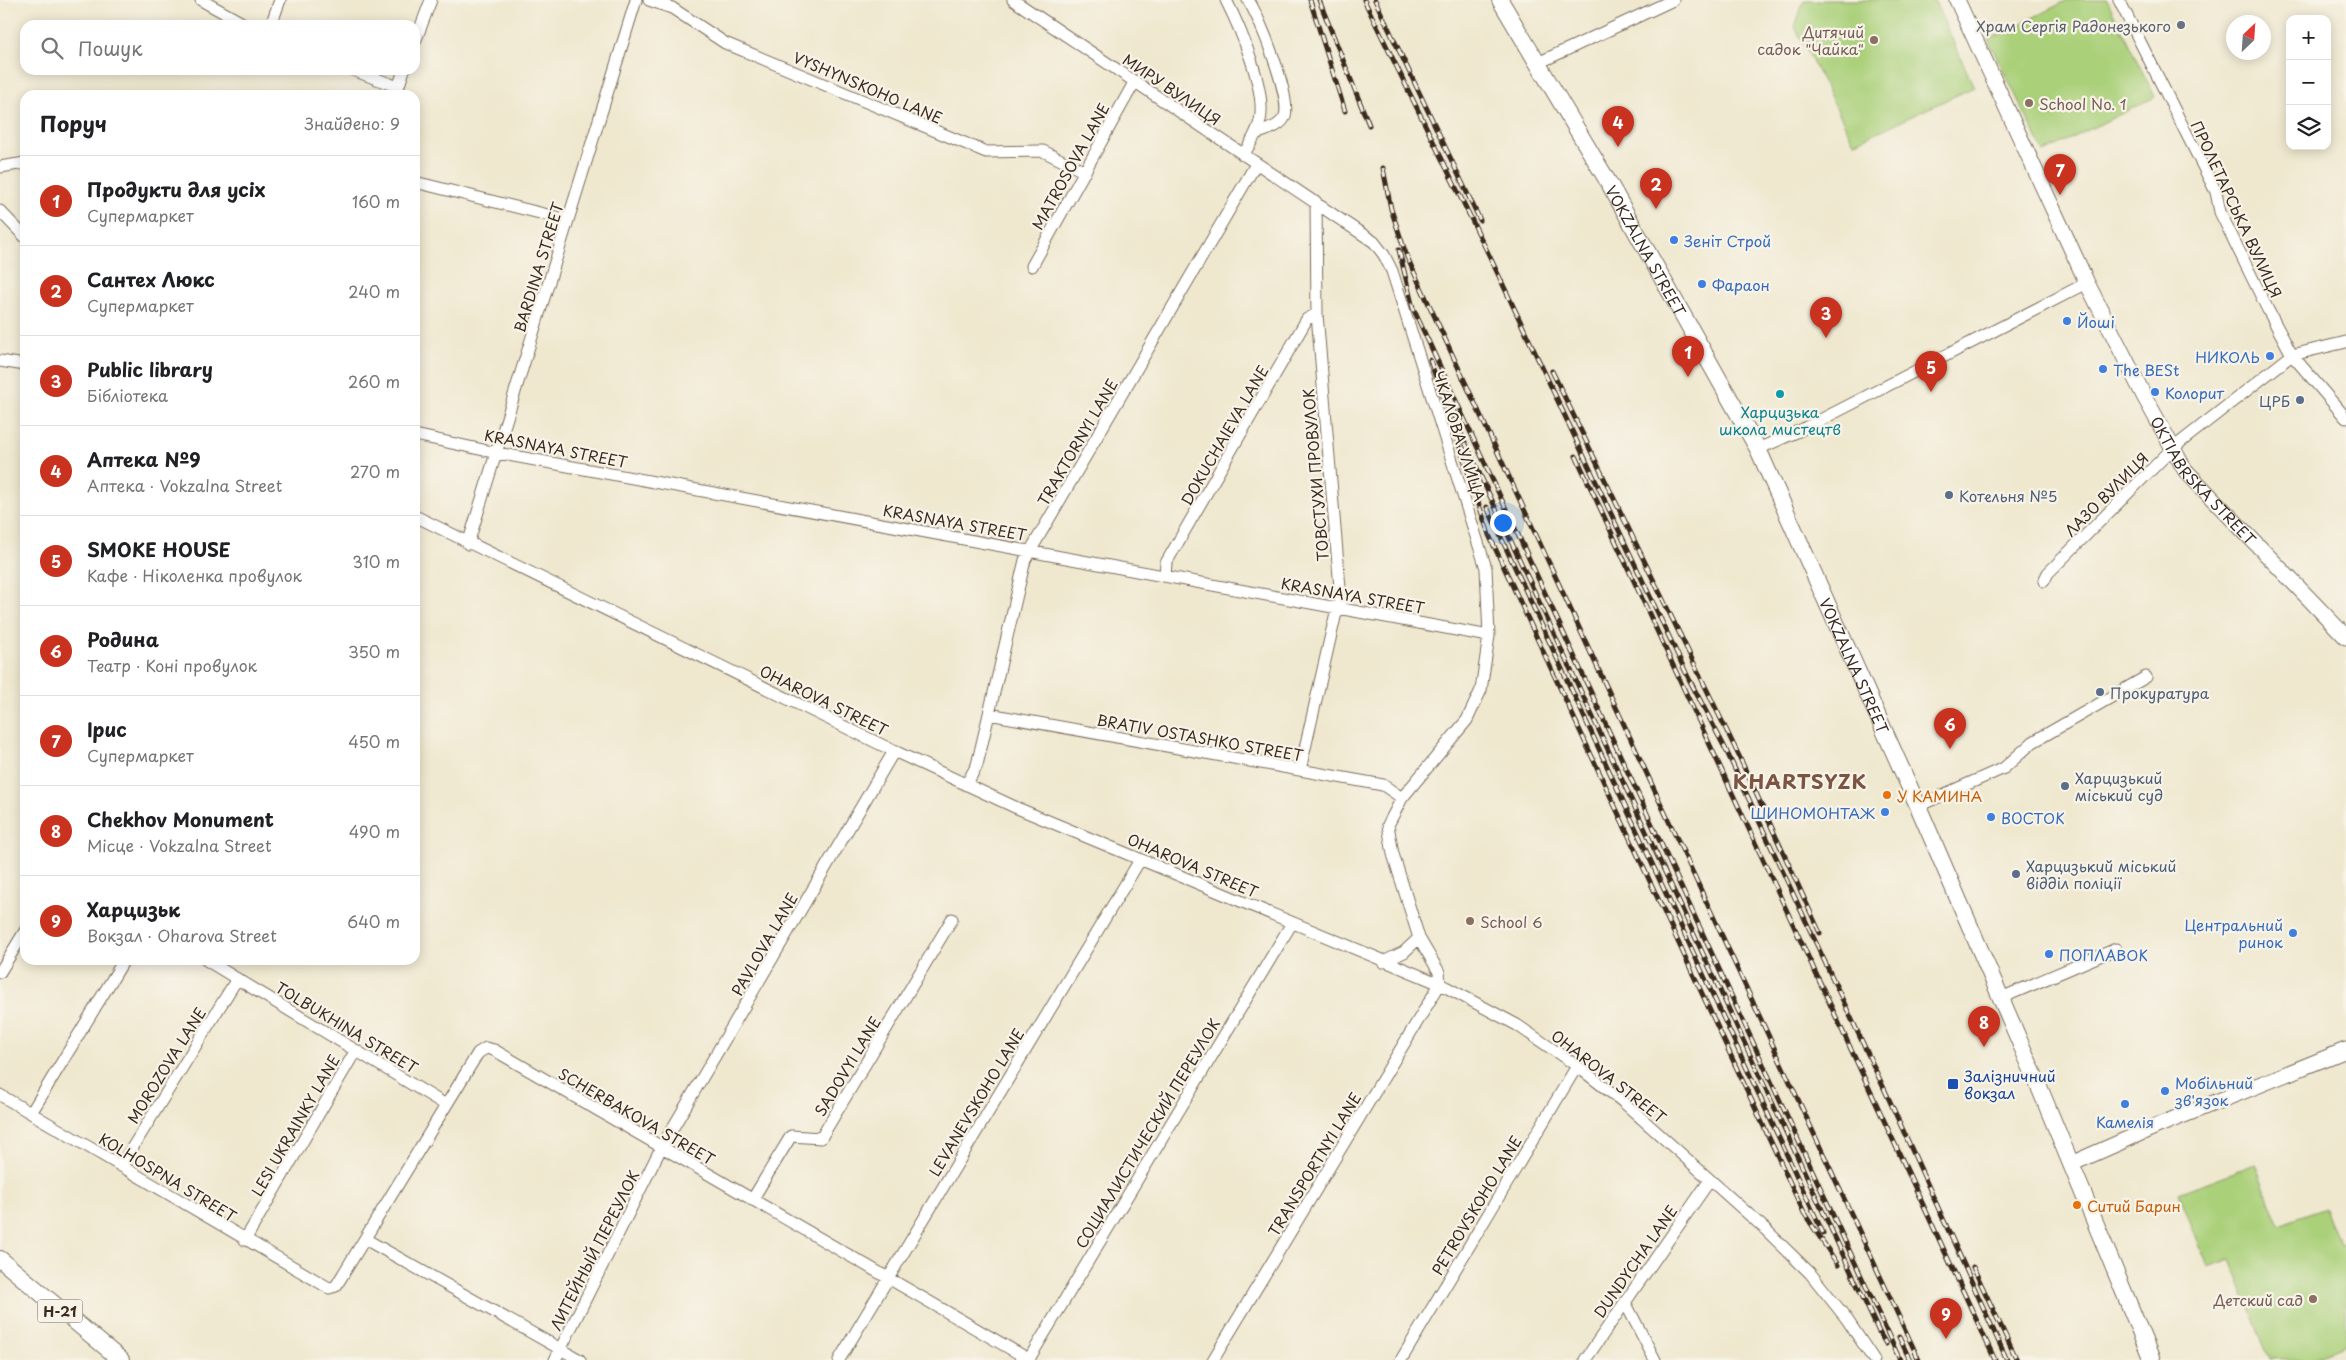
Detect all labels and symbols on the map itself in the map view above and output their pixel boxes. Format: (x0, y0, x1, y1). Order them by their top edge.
place label: Храм Сергія Радонезького (1976, 14, 2171, 37)
north arrow (2226, 15, 2271, 60)
marker: Храм Сергія Радонезького (2175, 19, 2187, 31)
place label: Дитячий садок "Чайка" (1757, 20, 1864, 60)
marker: Дитячий садок "Чайка" (1868, 34, 1880, 46)
street label: VYSHYNSKOHO LANE (790, 45, 946, 129)
street label: МИРУ ВУЛИЦЯ (1118, 48, 1226, 130)
place label: School No. 1 (2039, 92, 2127, 115)
marker: School No. 1 (2023, 97, 2035, 109)
street label: MATROSOVA LANE (1026, 98, 1114, 234)
pin: 4 (1602, 106, 1634, 147)
street label: ПРОЛЕТАРСЬКА ВУЛИЦЯ (2186, 117, 2288, 301)
pin: 7 (2044, 154, 2076, 195)
pin: 2 (1640, 168, 1672, 209)
street label: VOKZALNA STREET (1601, 181, 1693, 320)
street label: BARDINA STREET (507, 198, 569, 335)
place label: Зеніт Строй (1684, 229, 1771, 252)
marker: Зеніт Строй (1668, 234, 1680, 246)
place label: Фараон (1712, 273, 1770, 296)
marker: Фараон (1696, 278, 1708, 290)
pin: 3 (1810, 297, 1842, 338)
place label: Йоші (2077, 310, 2115, 333)
marker: Йоші (2061, 315, 2073, 327)
pin: 1 (1672, 336, 1704, 377)
place label: НИКОЛЬ (2195, 345, 2260, 368)
marker: НИКОЛЬ (2264, 350, 2276, 362)
pin: 5 (1915, 351, 1947, 392)
place label: The BESt (2113, 358, 2179, 381)
street label: DOKUCHAIEVA LANE (1174, 361, 1274, 509)
marker: The BESt (2097, 363, 2109, 375)
street label: ЧКАЛОВА УЛИЦА (1428, 368, 1492, 504)
street label: TRAKTORNYI LANE (1031, 374, 1123, 510)
place label: Колорит (2165, 381, 2225, 404)
marker: Колорит (2149, 386, 2161, 398)
street label: ТОВСТУХИ ПРОВУЛОК (1296, 387, 1334, 562)
marker: Харцизька школа мистецтв (1774, 388, 1786, 400)
place label: ЦРБ (2259, 389, 2290, 412)
marker: ЦРБ (2294, 394, 2306, 406)
place label: Харцизька школа мистецтв (1719, 400, 1841, 440)
street label: OKTIABRSKA STREET (2146, 412, 2263, 550)
street label: KRASNAYA STREET (482, 423, 630, 473)
street label: ЛАЗО ВУЛИЦЯ (2059, 447, 2153, 541)
place label: Котельня №5 (1959, 484, 2057, 507)
marker: Котельня №5 (1943, 489, 1955, 501)
street label: KRASNAYA STREET (881, 498, 1029, 546)
your location (1490, 510, 1516, 536)
street label: KRASNAYA STREET (1279, 571, 1427, 619)
street label: VOKZALNA STREET (1815, 594, 1896, 738)
street label: OHAROVA STREET (756, 659, 893, 741)
place label: Прокуратура (2110, 681, 2210, 704)
marker: Прокуратура (2094, 686, 2106, 698)
street label: BRATIV OSTASHKO STREET (1095, 708, 1306, 767)
pin: 6 (1934, 708, 1966, 749)
district label: KHARTSYZK (1733, 766, 1867, 796)
place label: Харцизький міський суд (2075, 766, 2163, 806)
marker: Харцизький міський суд (2059, 780, 2071, 792)
place label: У КАМИНА (1897, 784, 1982, 807)
marker: У КАМИНА (1881, 789, 1893, 801)
place label: ШИНОМОНТАЖ (1751, 801, 1875, 824)
marker: ШИНОМОНТАЖ (1879, 806, 1891, 818)
place label: ВОСТОК (2001, 806, 2065, 829)
marker: ВОСТОК (1985, 811, 1997, 823)
street label: OHAROVA STREET (1124, 827, 1263, 903)
place label: Харцизький міський відділ поліції (2026, 854, 2176, 894)
marker: Харцизький міський відділ поліції (2010, 868, 2022, 880)
street label: PAVLOVA LANE (725, 888, 803, 1000)
place label: School 6 (1480, 910, 1542, 933)
place label: Центральний ринок (2184, 913, 2283, 953)
marker: School 6 (1464, 915, 1476, 927)
marker: Центральний ринок (2287, 927, 2299, 939)
place label: ПОПЛАВОК (2059, 943, 2148, 966)
marker: ПОПЛАВОК (2043, 948, 2055, 960)
street label: TOLBUKHINA STREET (271, 975, 423, 1079)
street label: MOROZOVA LANE (121, 1002, 211, 1128)
pin: 8 (1968, 1006, 2000, 1047)
street label: SADOVYI LANE (808, 1012, 886, 1120)
street label: СОЦИАЛИСТИЧЕСКИЙ ПЕРЕУЛОК (1069, 1013, 1225, 1252)
street label: LEVANEVSKOHO LANE (923, 1024, 1029, 1180)
street label: OHAROVA STREET (1547, 1024, 1672, 1129)
street label: LESI UKRAINKY LANE (245, 1050, 345, 1200)
street label: SCHERBAKOVA STREET (555, 1062, 720, 1171)
place label: Залізничний вокзал (1963, 1064, 2056, 1104)
place label: Мобільний зв'язок (2174, 1071, 2253, 1111)
marker: Залізничний вокзал (1946, 1077, 1960, 1091)
marker: Мобільний зв'язок (2159, 1085, 2171, 1097)
street label: TRANSPORTNYI LANE (1262, 1088, 1366, 1240)
marker: Камелія (2119, 1098, 2131, 1110)
place label: Камелія (2096, 1110, 2154, 1133)
street label: KOLHOSPNA STREET (95, 1127, 242, 1228)
street label: PETROVSKOHO LANE (1425, 1131, 1527, 1279)
street label: ЛИТЕЙНЫЙ ПЕРЕУЛОК (544, 1166, 645, 1334)
place label: Ситий Барин (2087, 1194, 2181, 1217)
marker: Ситий Барин (2071, 1199, 2083, 1211)
street label: DUNDYCHA LANE (1588, 1200, 1682, 1322)
place label: Детский сад (2213, 1288, 2303, 1311)
marker: Детский сад (2307, 1293, 2319, 1305)
pin: 9 (1930, 1298, 1962, 1339)
road number: Н-21 (38, 1300, 82, 1322)

